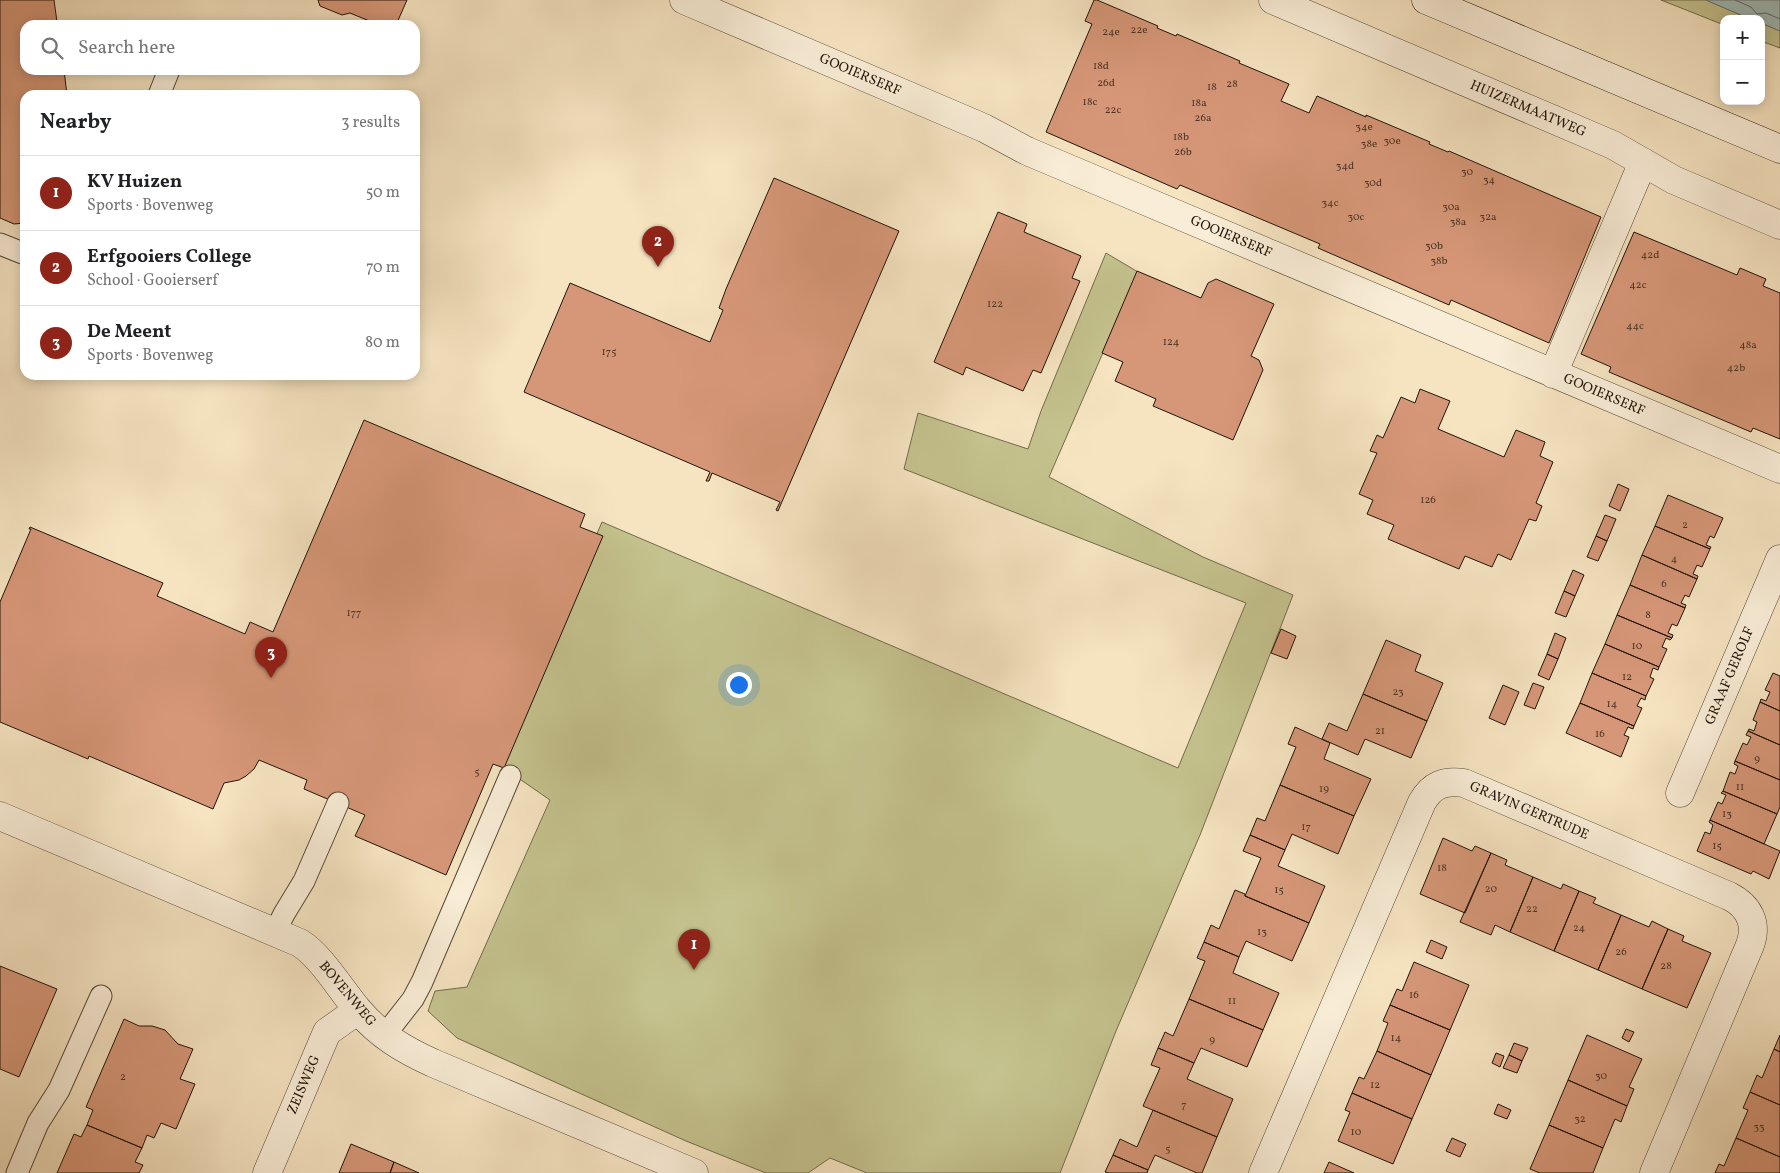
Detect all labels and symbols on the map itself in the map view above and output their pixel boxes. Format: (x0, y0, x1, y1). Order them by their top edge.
house number: 22e (1130, 23, 1148, 38)
house number: 24e (1102, 25, 1120, 40)
street label: GOOIERSERF (816, 49, 904, 101)
house number: 18d (1093, 59, 1109, 74)
house number: 26d (1097, 76, 1115, 91)
street label: HUIZERMAATWEG (1467, 76, 1589, 142)
house number: 28 (1226, 77, 1238, 92)
house number: 18 (1207, 80, 1217, 95)
house number: 18c (1083, 95, 1097, 110)
house number: 18a (1191, 96, 1207, 111)
house number: 22c (1105, 103, 1121, 118)
house number: 26a (1195, 111, 1212, 126)
house number: 34e (1355, 120, 1373, 135)
house number: 18b (1173, 130, 1189, 145)
house number: 30e (1383, 134, 1401, 149)
house number: 38e (1361, 137, 1377, 152)
house number: 26b (1174, 145, 1192, 160)
house number: 34d (1336, 159, 1354, 174)
house number: 30 (1461, 165, 1473, 180)
house number: 34 (1483, 173, 1496, 188)
house number: 30d (1364, 176, 1382, 191)
house number: 34c (1321, 196, 1339, 211)
house number: 30a (1442, 200, 1460, 215)
house number: 30c (1348, 210, 1365, 225)
house number: 32a (1479, 210, 1497, 225)
street label: GOOIERSERF (1187, 211, 1275, 263)
house number: 38a (1450, 215, 1467, 230)
pin: 2 (642, 226, 674, 267)
house number: 30b (1425, 239, 1443, 254)
house number: 42d (1641, 248, 1659, 263)
house number: 38b (1430, 254, 1448, 269)
house number: 42c (1629, 278, 1647, 293)
house number: 122 (987, 297, 1003, 312)
house number: 44c (1626, 319, 1644, 334)
house number: 124 (1163, 335, 1180, 350)
house number: 48a (1739, 338, 1757, 353)
house number: 175 (602, 345, 616, 360)
house number: 42b (1727, 361, 1745, 376)
street label: GOOIERSERF (1560, 369, 1648, 421)
house number: 126 (1420, 493, 1436, 508)
house number: 2 (1682, 518, 1688, 533)
house number: 4 (1671, 552, 1678, 567)
house number: 6 (1661, 577, 1667, 592)
house number: 177 (347, 606, 361, 621)
house number: 8 (1645, 608, 1651, 623)
street label: GRAAF GEROLF (1701, 624, 1759, 728)
pin: 3 (255, 637, 287, 678)
house number: 10 (1632, 639, 1643, 654)
house number: 12 (1622, 670, 1632, 685)
your location (726, 672, 752, 698)
house number: 23 (1392, 685, 1404, 700)
house number: 14 (1607, 697, 1618, 712)
house number: 21 (1375, 724, 1385, 739)
house number: 16 (1595, 727, 1605, 742)
house number: 9 (1754, 752, 1760, 767)
house number: 5 (474, 765, 480, 780)
street label: GRAVIN GERTRUDE (1466, 777, 1592, 845)
house number: 11 (1736, 780, 1744, 795)
house number: 19 (1319, 782, 1329, 797)
house number: 13 (1722, 807, 1732, 822)
house number: 17 (1301, 820, 1311, 835)
house number: 15 (1712, 839, 1722, 854)
house number: 18 (1437, 861, 1447, 876)
house number: 20 (1485, 882, 1498, 897)
house number: 15 (1274, 883, 1284, 898)
house number: 22 (1526, 902, 1538, 917)
house number: 24 (1573, 921, 1585, 936)
house number: 13 (1257, 925, 1267, 940)
pin: 1 (678, 929, 710, 970)
house number: 26 (1615, 945, 1627, 960)
street label: BOVENWEG (314, 957, 380, 1031)
house number: 28 (1660, 959, 1672, 974)
house number: 16 (1409, 988, 1419, 1003)
house number: 11 (1228, 994, 1236, 1009)
house number: 14 (1391, 1031, 1402, 1046)
house number: 9 (1209, 1033, 1215, 1048)
street label: ZEISWEG (283, 1053, 325, 1117)
house number: 30 (1595, 1069, 1607, 1084)
house number: 2 (120, 1070, 126, 1085)
house number: 12 (1370, 1078, 1380, 1093)
house number: 7 (1181, 1098, 1187, 1113)
house number: 32 (1574, 1112, 1586, 1127)
house number: 33 (1753, 1120, 1765, 1135)
house number: 10 (1351, 1125, 1362, 1140)
house number: 5 (1165, 1142, 1171, 1157)

